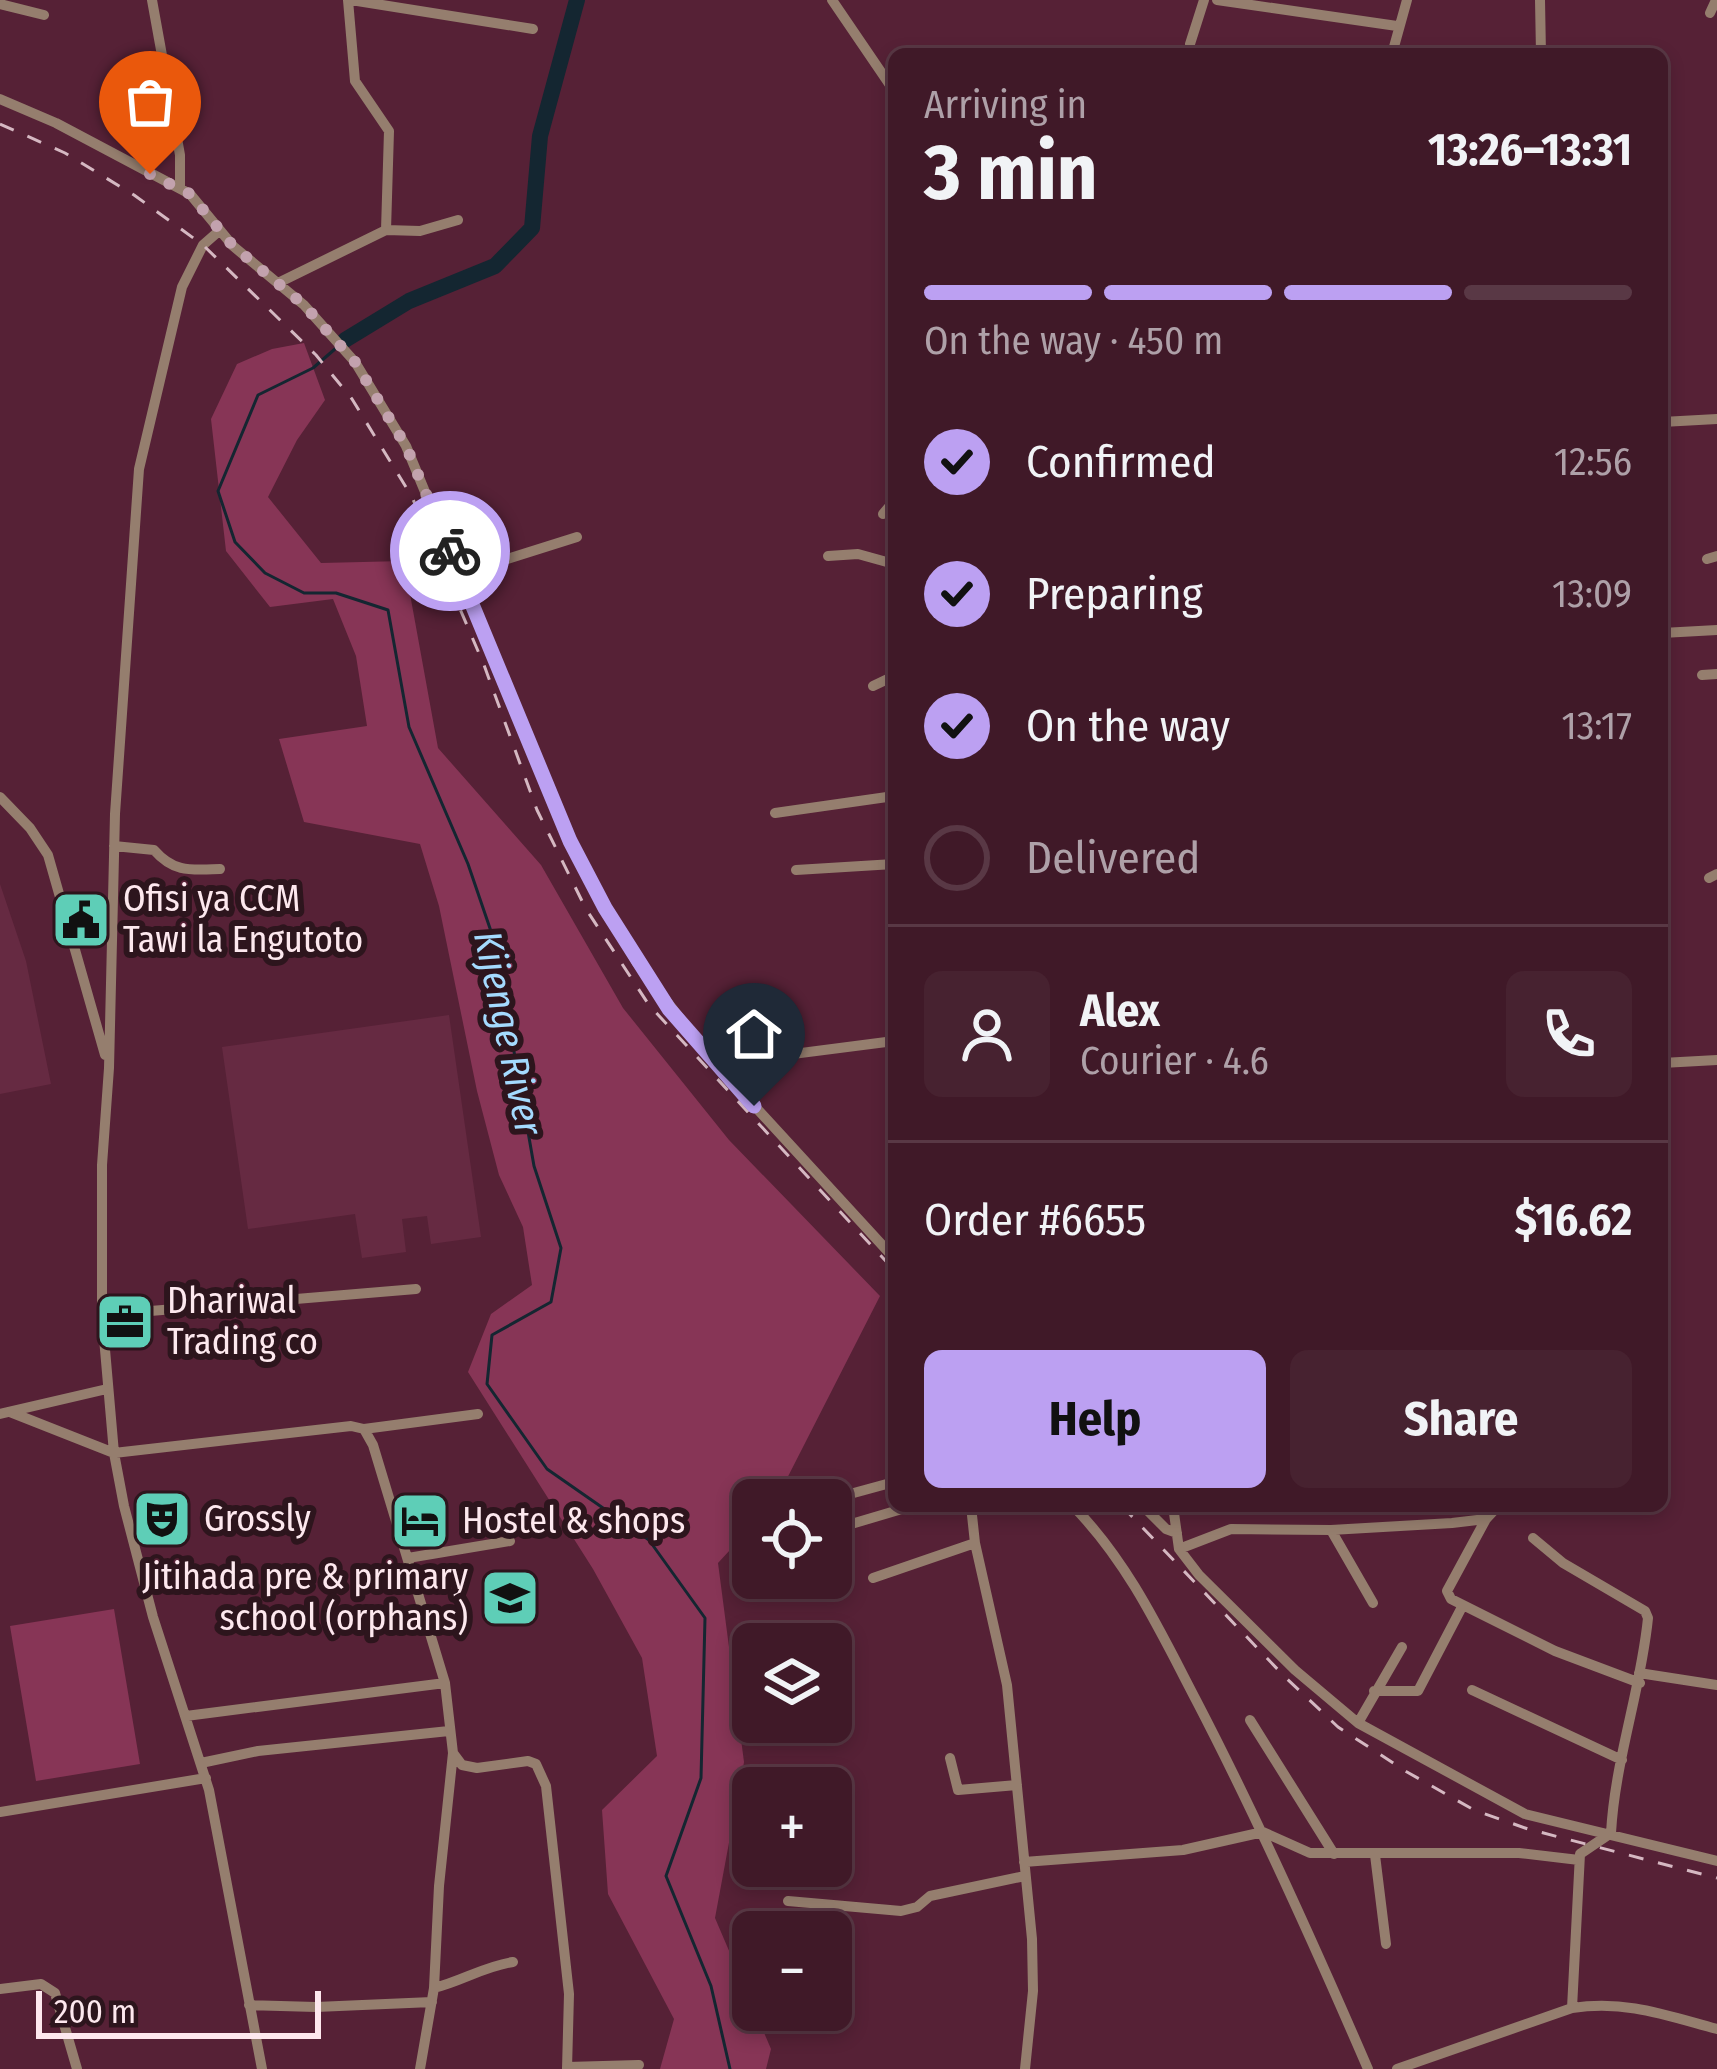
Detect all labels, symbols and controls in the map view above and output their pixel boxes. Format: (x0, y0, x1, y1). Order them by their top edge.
pin (99, 51, 201, 174)
icon: bag (117, 69, 183, 135)
text: Arriving in (924, 82, 1087, 128)
text: 13:26–13:31 (1428, 123, 1632, 177)
text: 3 min (924, 126, 1098, 220)
text: On the way · 450 m (924, 318, 1223, 364)
icon: check (924, 429, 990, 495)
text: Confirmed (1026, 435, 1216, 489)
text: 12:56 (1554, 439, 1632, 485)
courier (390, 491, 510, 611)
icon: bike (417, 518, 483, 584)
icon: check (924, 561, 990, 627)
text: Preparing (1026, 567, 1203, 621)
text: 13:09 (1552, 571, 1632, 617)
icon: check (924, 693, 990, 759)
text: On the way (1026, 699, 1230, 753)
text: 13:17 (1562, 703, 1632, 749)
text: Delivered (1026, 831, 1200, 885)
place label: Ofisi ya CCM Tawi la Engutoto (123, 877, 363, 962)
public building icon: Ofisi ya CCM Tawi la Engutoto (50, 889, 112, 951)
water label: Kijenge River (464, 927, 552, 1141)
button: person (924, 971, 1050, 1097)
button: phone (1506, 971, 1632, 1097)
pin (703, 983, 805, 1106)
text: Alex (1080, 984, 1160, 1038)
icon: home (721, 1001, 787, 1067)
text: Courier · 4.6 (1080, 1038, 1269, 1084)
text: Order #6655 (924, 1193, 1146, 1247)
text: $16.62 (1515, 1193, 1632, 1247)
place label: Dhariwal Trading co (167, 1279, 318, 1364)
office icon: Dhariwal Trading co (94, 1291, 156, 1353)
button: Help (924, 1350, 1266, 1488)
button: Share (1290, 1350, 1632, 1488)
map controls (732, 1479, 852, 2031)
button: locate (732, 1479, 852, 1599)
theatre icon: Grossly (131, 1488, 193, 1550)
hotel icon: Hostel & shops (389, 1490, 451, 1552)
place label: Grossly (204, 1497, 311, 1541)
place label: Hostel & shops (462, 1499, 685, 1543)
place label: Jitihada pre & primary school (orphans) (142, 1555, 468, 1640)
school or university icon: Jitihada pre & primary school (orphans) (479, 1567, 541, 1629)
button: layers (732, 1623, 852, 1743)
button: + (732, 1767, 852, 1887)
button: − (732, 1911, 852, 2031)
scale bar (36, 1985, 321, 2038)
text: 200 m (54, 1992, 136, 2032)

